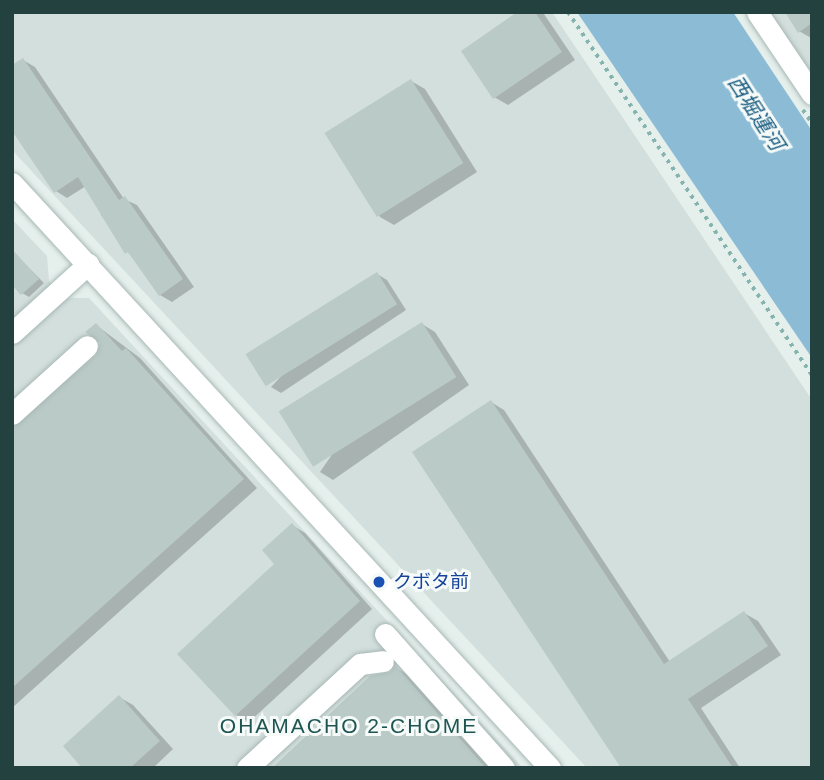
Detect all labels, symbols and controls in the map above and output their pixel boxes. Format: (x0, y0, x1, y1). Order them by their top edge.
water label: 西堀運河 (723, 71, 789, 155)
place label: クボタ前 (393, 571, 469, 593)
marker: クボタ前 (371, 574, 387, 590)
district label: OHAMACHO 2-CHOME (222, 713, 476, 739)

